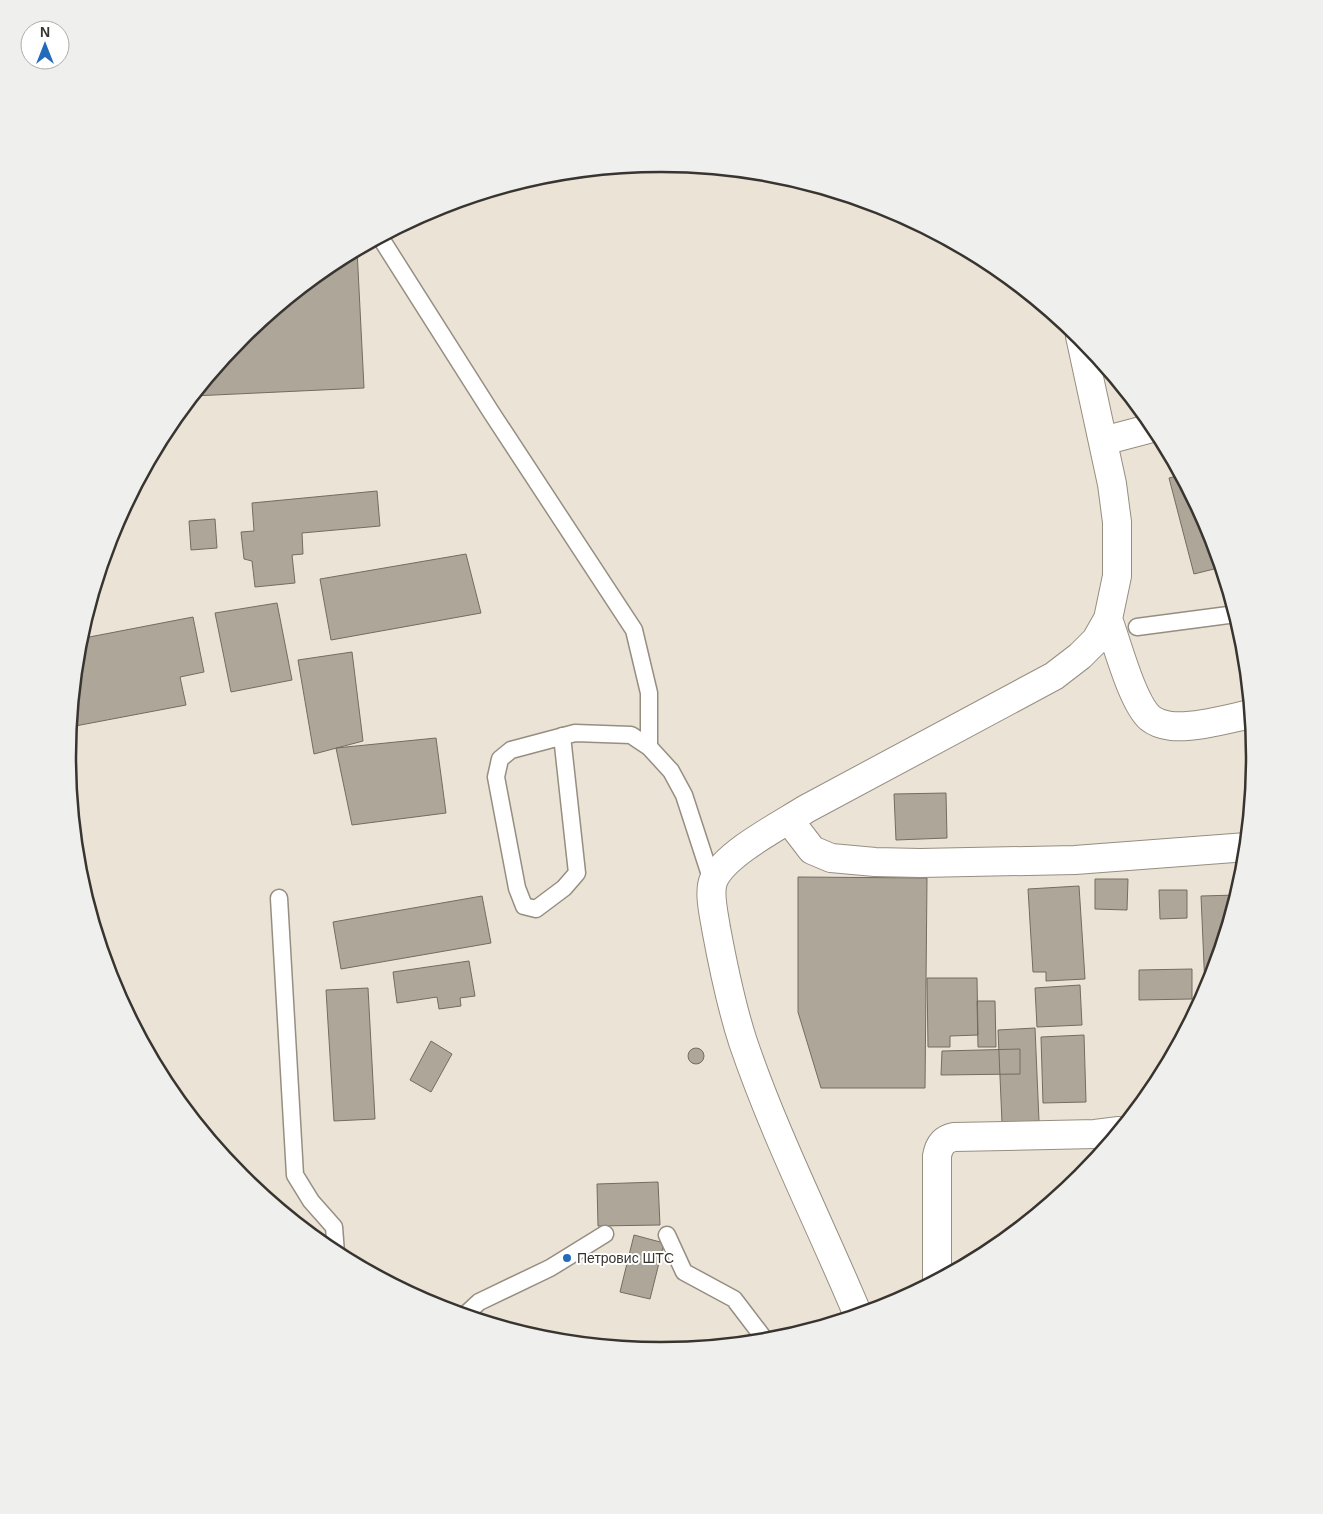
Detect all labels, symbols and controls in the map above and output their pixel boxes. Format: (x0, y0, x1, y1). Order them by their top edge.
north arrow (20, 20, 70, 70)
text: N (40, 24, 50, 40)
place label: Петровис ШТС (577, 1250, 674, 1266)
marker: Петровис ШТС (561, 1252, 573, 1264)

